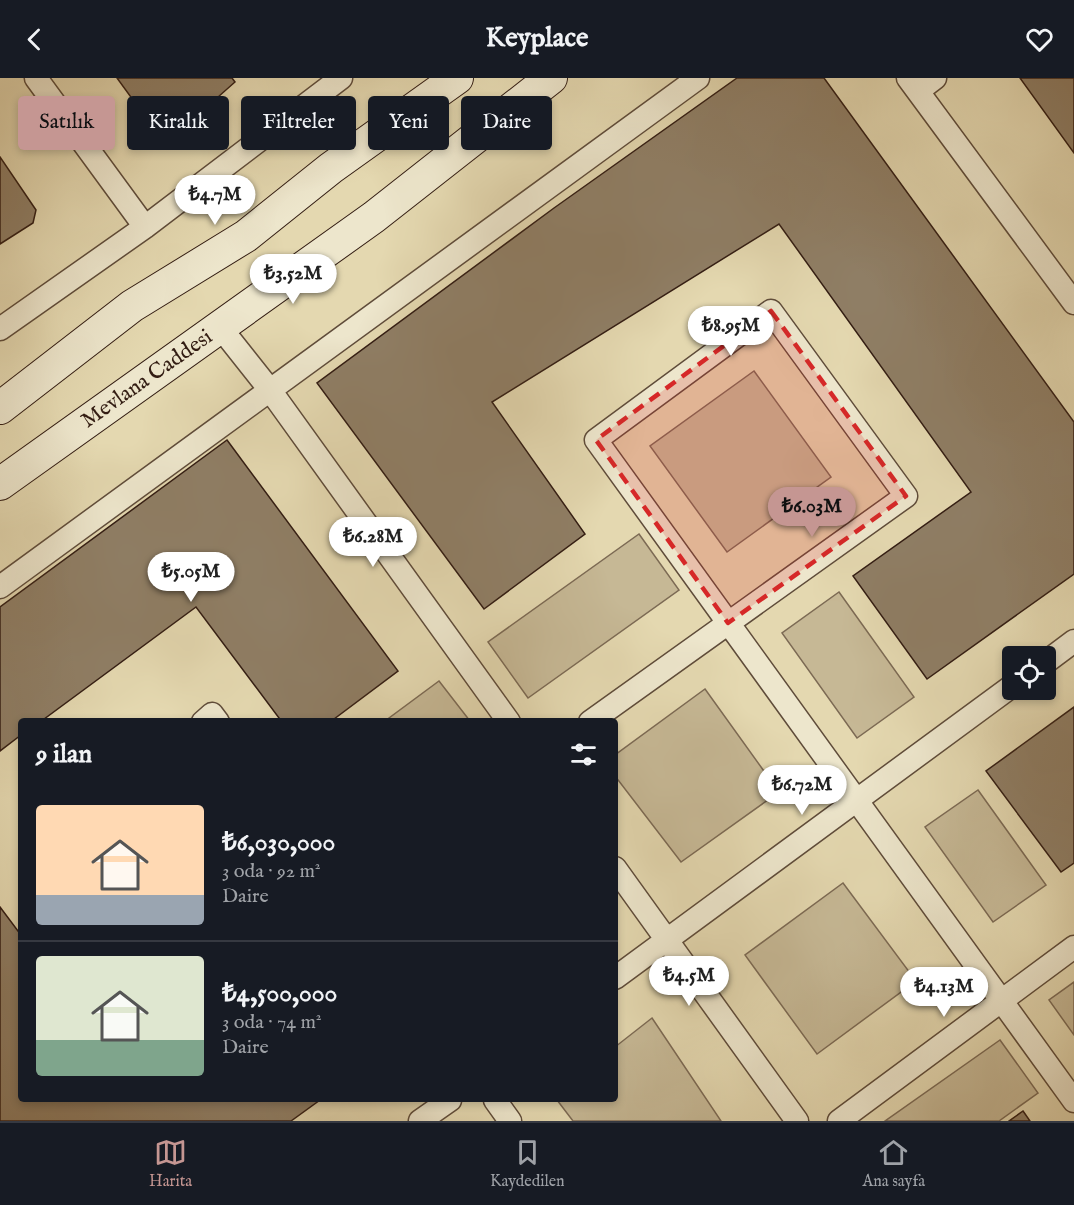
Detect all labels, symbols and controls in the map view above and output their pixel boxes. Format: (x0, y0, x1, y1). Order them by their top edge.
text: Keyplace (486, 22, 588, 56)
icon: back (18, 23, 51, 56)
icon: heart (1023, 23, 1056, 56)
chip: Satılık (18, 96, 115, 150)
chip: Kiralık (127, 96, 229, 150)
chip: Filtreler (241, 96, 356, 150)
chip: Yeni (368, 96, 449, 150)
chip: Daire (461, 96, 552, 150)
pin: ₺4.7M (173, 175, 257, 226)
text: ₺4.7M (188, 182, 242, 207)
pin: ₺3.52M (244, 254, 342, 305)
text: ₺3.52M (264, 261, 322, 286)
pin: ₺8.95M (682, 306, 780, 357)
text: ₺8.95M (702, 313, 760, 338)
street label: Mevlana Caddesi (76, 323, 218, 435)
pin: ₺6.03M (763, 487, 861, 538)
text: ₺6.03M (782, 494, 842, 519)
pin: ₺6.28M (324, 517, 422, 568)
text: ₺6.28M (343, 524, 403, 549)
pin: ₺5.05M (142, 552, 240, 603)
text: ₺5.05M (162, 559, 220, 584)
map controls (1002, 646, 1056, 700)
button: locate (1002, 646, 1056, 700)
text: 9 ilan (36, 738, 92, 771)
icon: filters (567, 738, 600, 771)
pin: ₺6.72M (753, 765, 851, 816)
text: ₺6.72M (772, 772, 832, 797)
text: ₺6,030,000 (222, 826, 335, 859)
icon: home (84, 829, 156, 901)
text: 3 oda · 92 m² (222, 859, 321, 884)
text: Daire (222, 884, 269, 909)
pin: ₺4.5M (647, 956, 731, 1007)
text: ₺4.5M (663, 963, 715, 988)
pin: ₺4.13M (895, 967, 993, 1018)
text: ₺4.13M (914, 974, 974, 999)
text: ₺4,500,000 (222, 977, 337, 1010)
icon: home (84, 980, 156, 1052)
text: 3 oda · 74 m² (222, 1010, 322, 1035)
text: Daire (222, 1035, 269, 1060)
tab: Harita (149, 1136, 192, 1192)
tab: Kaydedilen (490, 1136, 565, 1192)
tab: Ana sayfa (862, 1136, 925, 1192)

